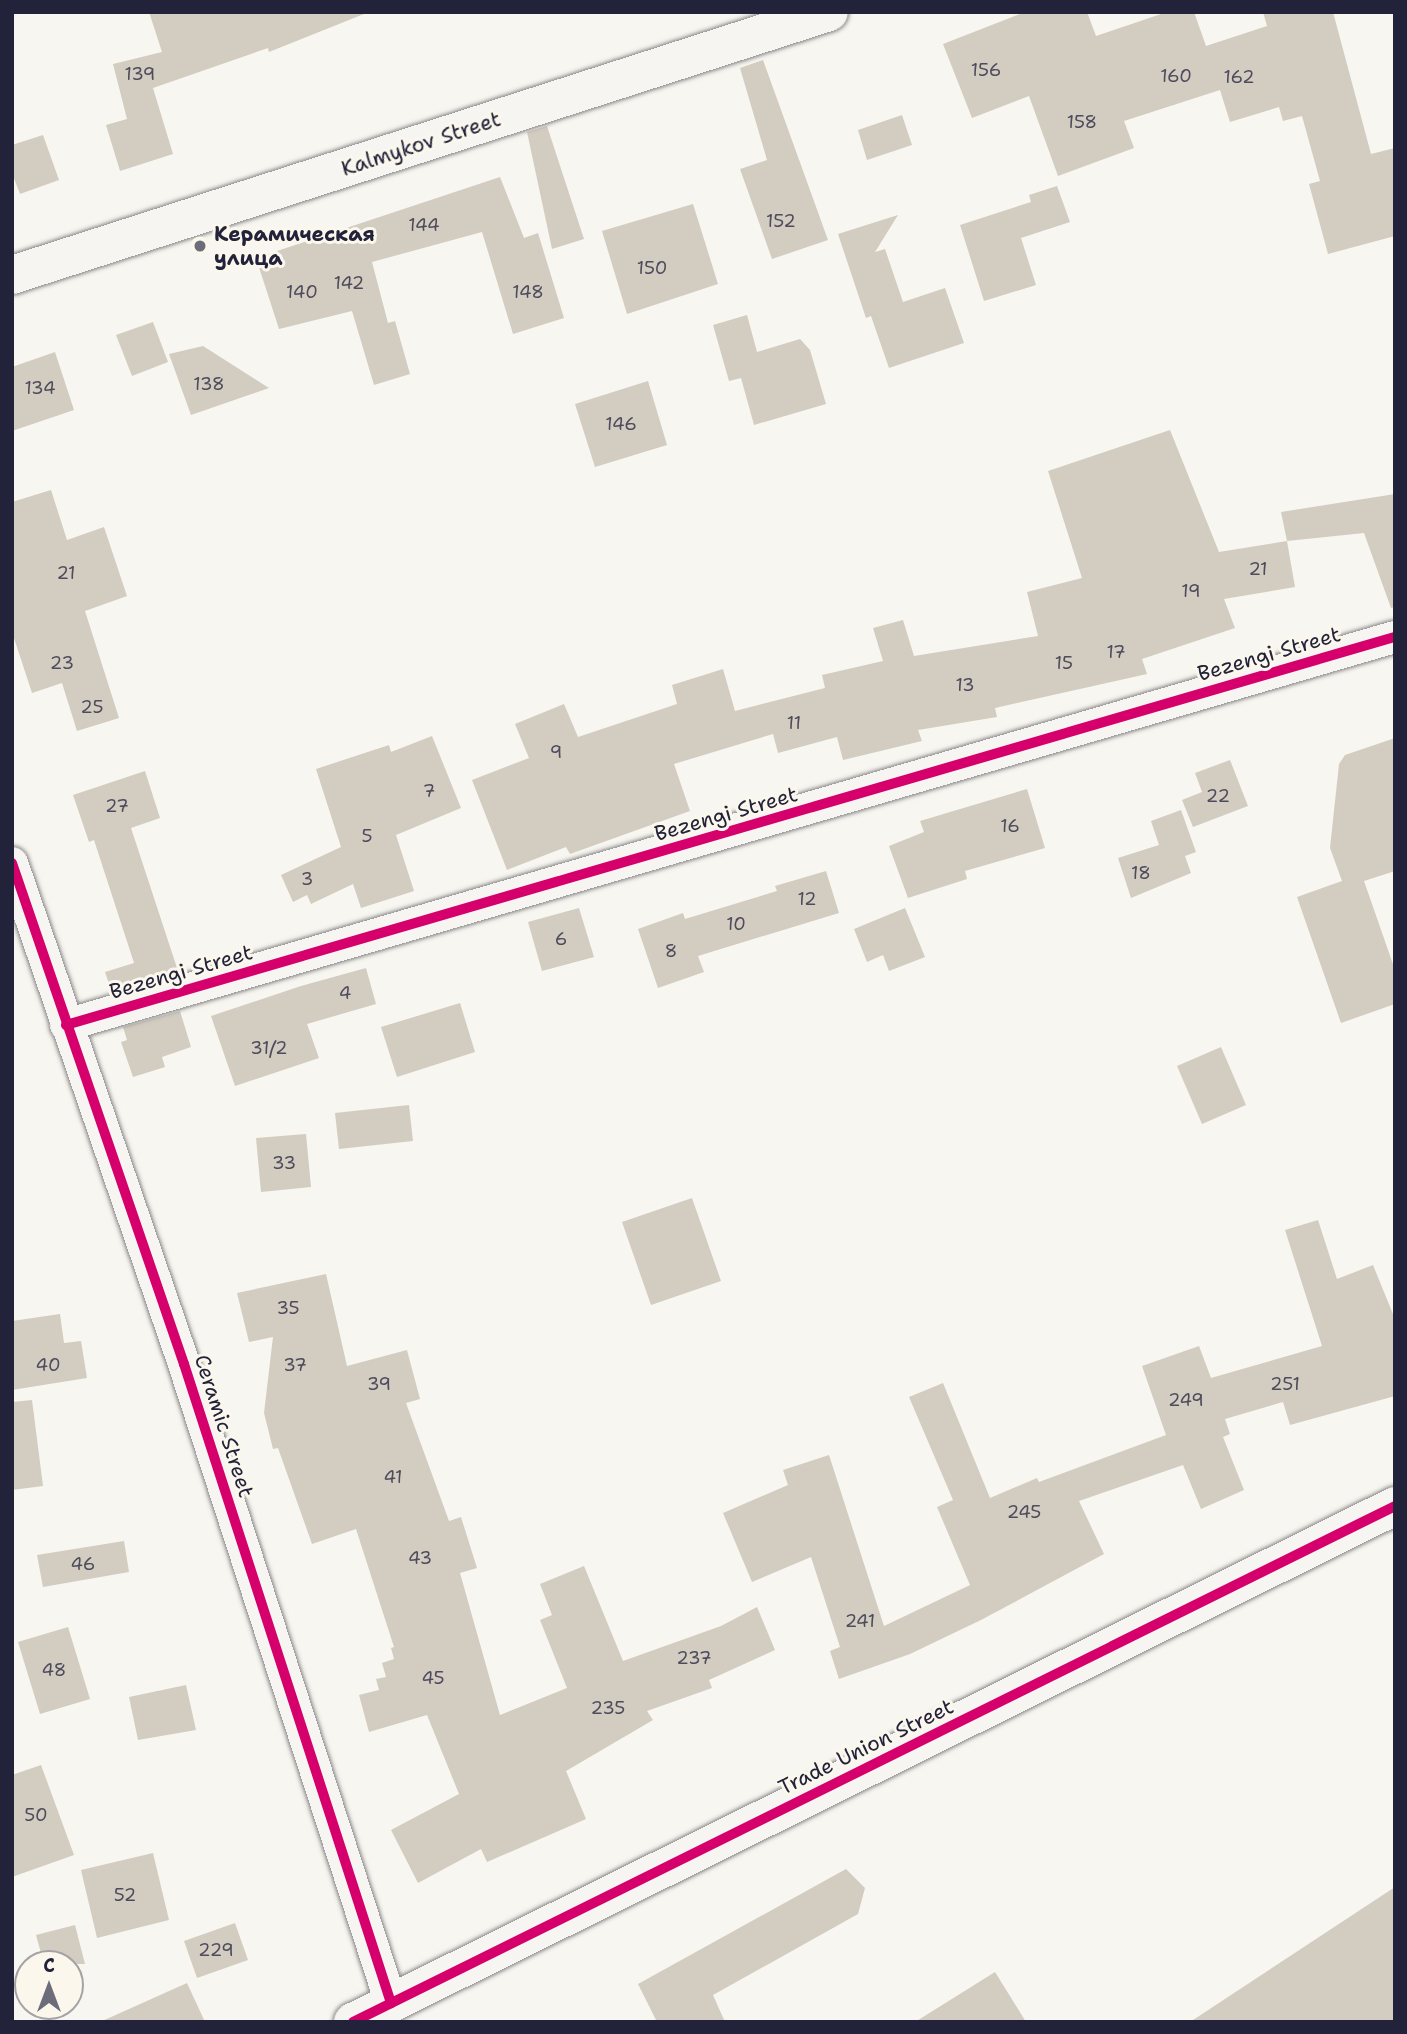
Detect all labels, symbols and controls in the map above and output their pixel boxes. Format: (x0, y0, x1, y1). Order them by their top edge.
house number: 156 (971, 59, 1001, 81)
house number: 139 (125, 63, 155, 85)
house number: 160 (1160, 65, 1192, 87)
house number: 162 (1224, 66, 1254, 88)
street label: Kalmykov Street (338, 106, 504, 182)
house number: 158 (1067, 111, 1097, 133)
house number: 152 (766, 210, 796, 232)
house number: 144 (408, 214, 440, 236)
place label: Керамическая улица (214, 221, 375, 271)
marker: Керамическая улица (192, 238, 208, 254)
house number: 150 (637, 257, 667, 279)
house number: 142 (334, 272, 364, 294)
house number: 140 (286, 281, 318, 303)
house number: 148 (512, 281, 544, 303)
house number: 138 (193, 373, 225, 395)
house number: 134 (24, 377, 56, 399)
house number: 146 (605, 413, 637, 435)
house number: 21 (1248, 558, 1268, 580)
house number: 21 (56, 562, 76, 584)
house number: 19 (1181, 580, 1201, 602)
street label: Bezengi Street (1195, 622, 1343, 686)
house number: 17 (1106, 641, 1126, 663)
house number: 23 (50, 652, 74, 674)
house number: 15 (1055, 652, 1073, 674)
house number: 13 (955, 674, 975, 696)
house number: 25 (80, 696, 104, 718)
house number: 11 (787, 712, 801, 734)
house number: 9 (550, 741, 562, 763)
house number: 7 (423, 780, 435, 802)
street label: Bezengi Street (652, 782, 800, 846)
house number: 22 (1206, 785, 1230, 807)
house number: 27 (105, 795, 129, 817)
house number: 16 (1000, 815, 1020, 837)
house number: 5 (361, 825, 373, 847)
house number: 18 (1131, 862, 1151, 884)
house number: 3 (301, 868, 313, 890)
house number: 12 (797, 888, 817, 910)
house number: 10 (726, 913, 746, 935)
house number: 6 (555, 928, 567, 950)
street label: Bezengi Street (107, 940, 255, 1004)
house number: 8 (665, 940, 677, 962)
house number: 4 (339, 982, 351, 1004)
house number: 31/2 (250, 1037, 288, 1059)
house number: 33 (272, 1152, 296, 1174)
house number: 35 (276, 1297, 300, 1319)
street label: Ceramic Street (189, 1351, 259, 1501)
house number: 40 (35, 1354, 61, 1376)
house number: 37 (283, 1354, 307, 1376)
house number: 39 (367, 1373, 391, 1395)
house number: 251 (1270, 1373, 1300, 1395)
house number: 249 (1168, 1389, 1204, 1411)
house number: 41 (383, 1466, 403, 1488)
house number: 245 (1007, 1501, 1041, 1523)
house number: 43 (408, 1547, 432, 1569)
house number: 46 (71, 1553, 95, 1575)
house number: 241 (845, 1610, 875, 1632)
house number: 237 (676, 1647, 712, 1669)
house number: 48 (42, 1659, 66, 1681)
house number: 45 (421, 1667, 445, 1689)
street label: Trade Union Street (775, 1694, 957, 1800)
house number: 235 (591, 1697, 625, 1719)
house number: 50 (24, 1804, 48, 1826)
house number: 52 (114, 1884, 136, 1906)
house number: 229 (198, 1939, 234, 1961)
north arrow (14, 1950, 84, 2020)
text: С (43, 1953, 55, 1978)

